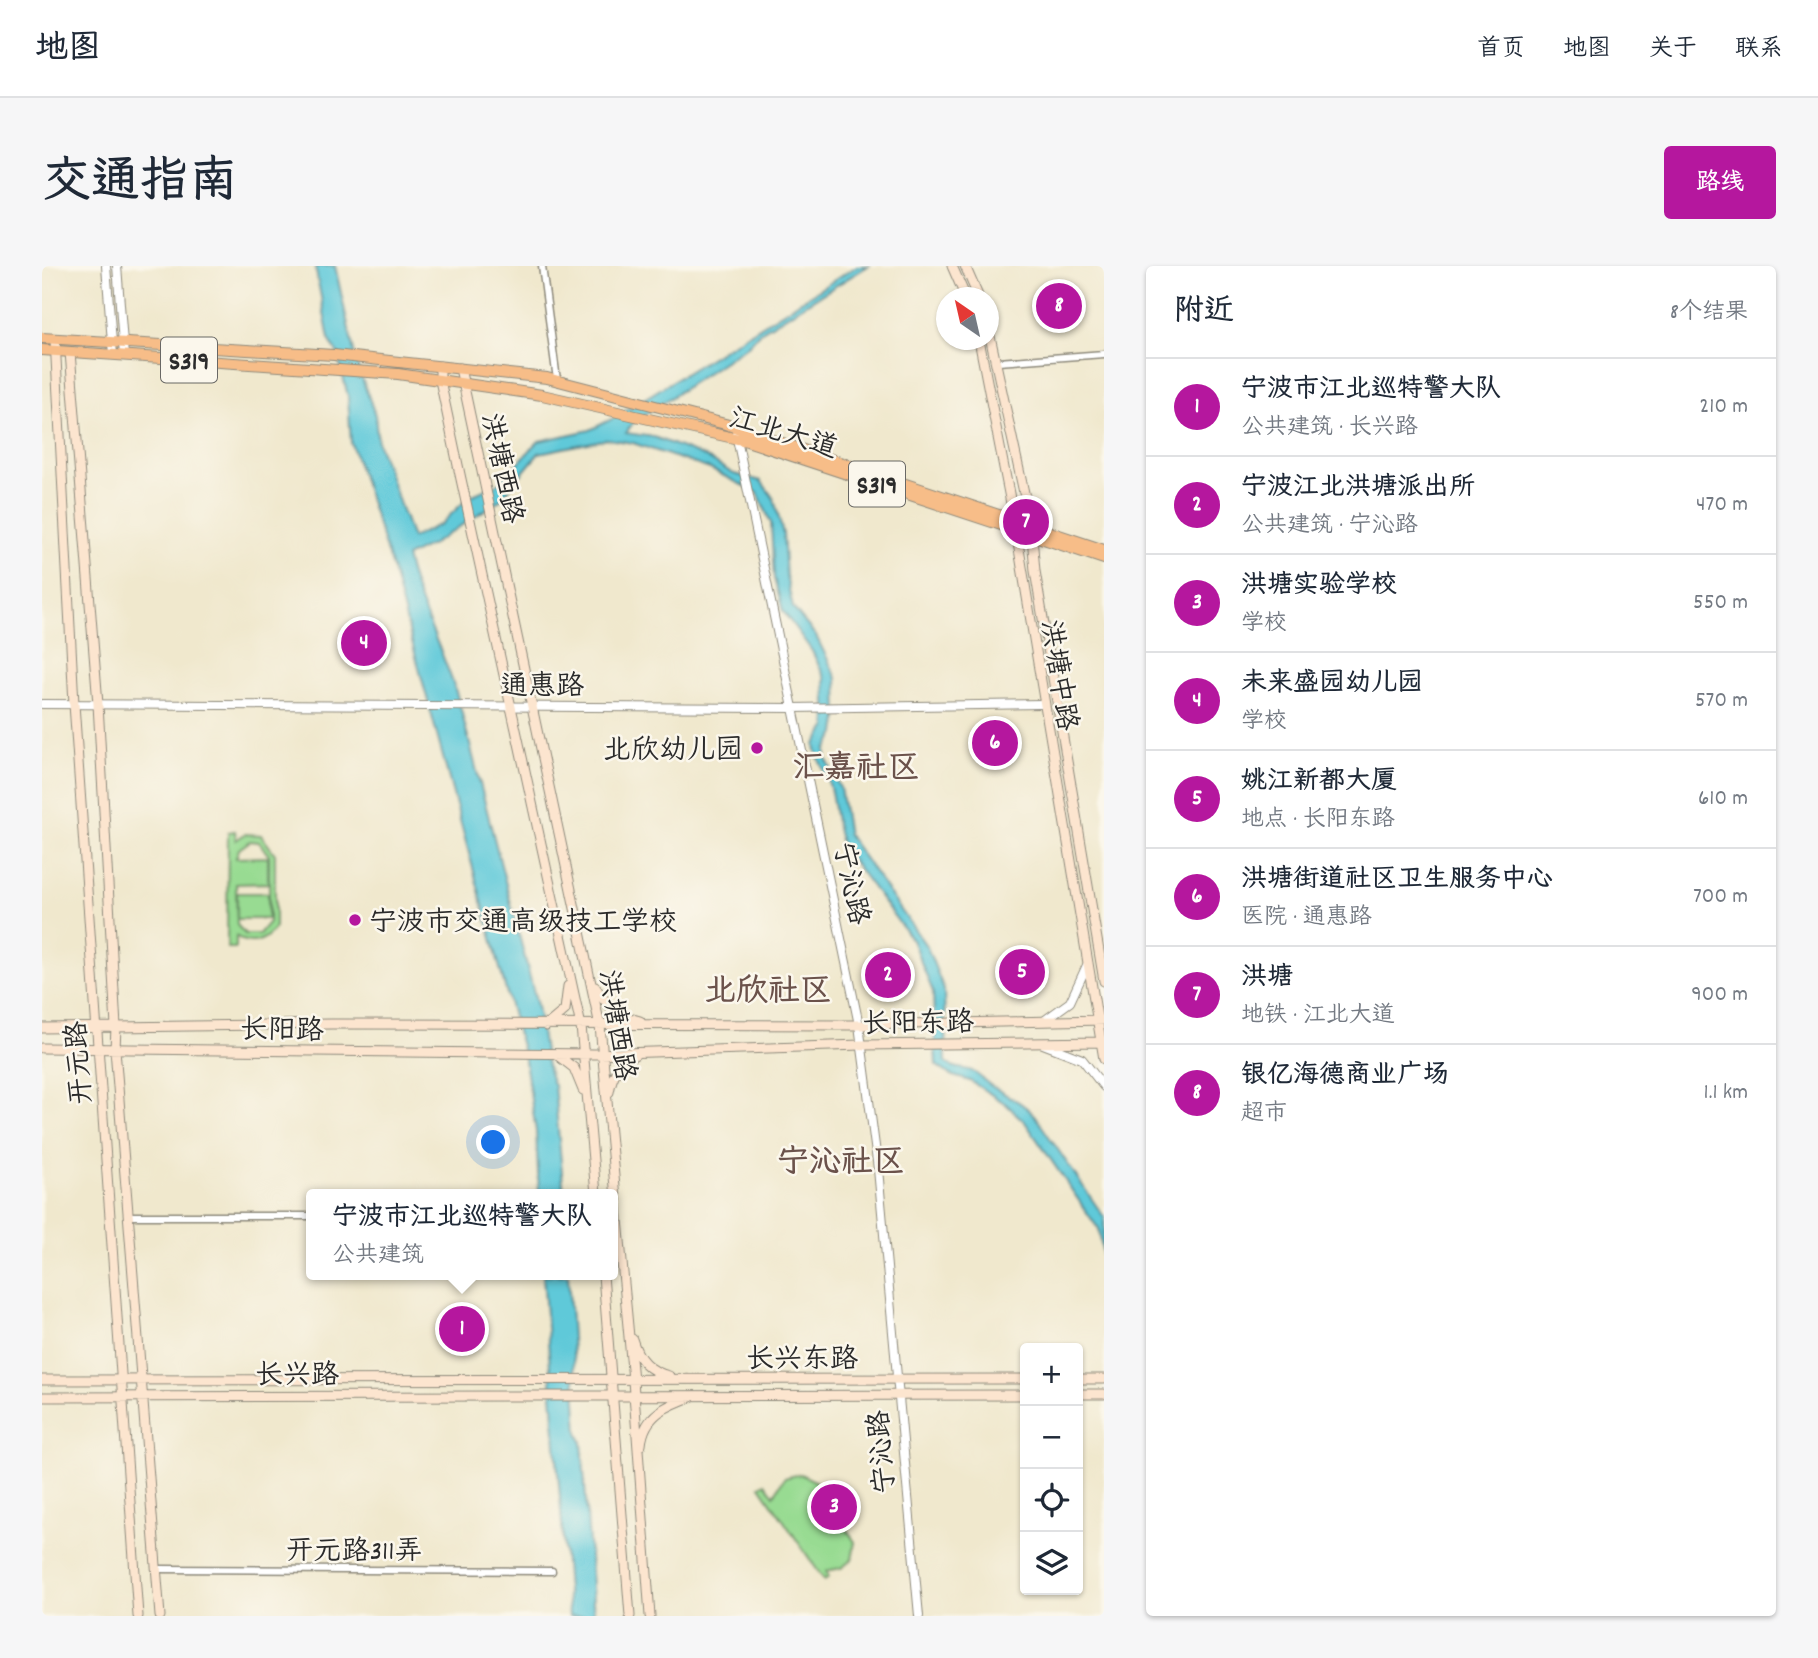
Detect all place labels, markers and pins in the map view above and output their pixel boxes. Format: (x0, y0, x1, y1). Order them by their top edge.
pin: 8 (1036, 280, 1082, 332)
pin: 7 (1003, 496, 1049, 548)
pin: 4 (341, 617, 387, 669)
pin: 6 (972, 717, 1018, 769)
place label: 北欣幼儿园 (603, 733, 743, 773)
marker: 北欣幼儿园 (749, 740, 765, 756)
place label: 宁波市交通高级技工学校 (369, 905, 677, 945)
marker: 宁波市交通高级技工学校 (347, 912, 363, 928)
pin: 5 (999, 946, 1045, 998)
pin: 2 (865, 949, 911, 1001)
pin: 1 (439, 1303, 485, 1355)
pin: 3 (811, 1481, 857, 1533)

